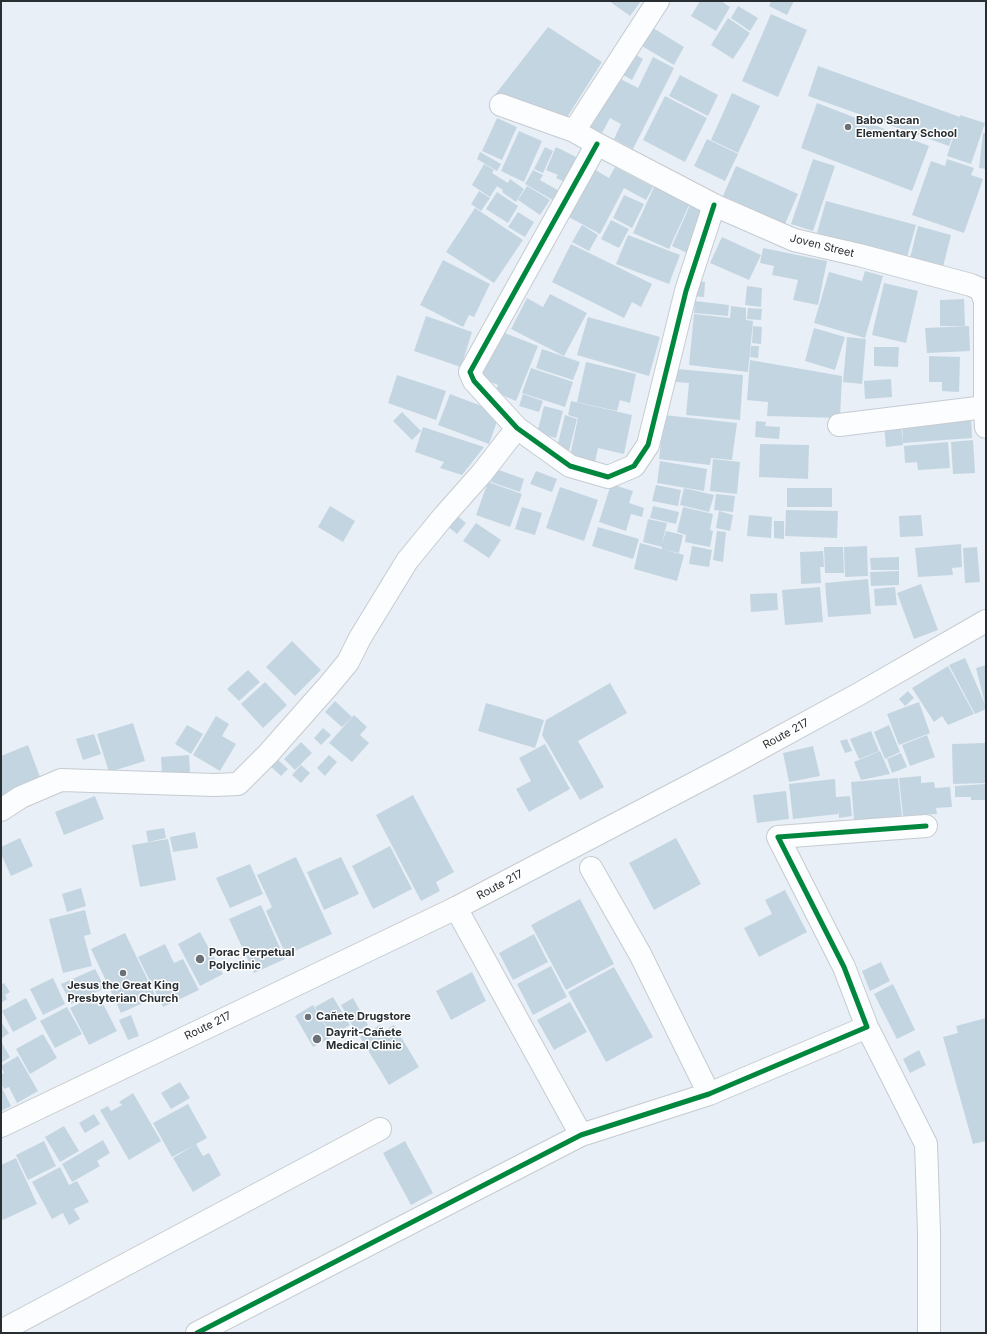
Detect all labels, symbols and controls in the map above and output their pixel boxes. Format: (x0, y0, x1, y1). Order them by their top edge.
place label: Babo Sacan Elementary School (856, 114, 957, 140)
marker: Babo Sacan Elementary School (843, 122, 853, 132)
street label: Joven Street (789, 232, 855, 260)
street label: Route 217 (761, 716, 811, 752)
street label: Route 217 (475, 867, 525, 903)
place label: Porac Perpetual Polyclinic (209, 946, 294, 972)
marker: Porac Perpetual Polyclinic (194, 953, 206, 965)
marker: Jesus the Great King Presbyterian Church (118, 968, 128, 978)
place label: Jesus the Great King Presbyterian Church (67, 979, 179, 1005)
street label: Route 217 (182, 1009, 234, 1043)
place label: Cañete Drugstore (316, 1010, 411, 1024)
marker: Cañete Drugstore (303, 1012, 313, 1022)
place label: Dayrit-Cañete Medical Clinic (326, 1026, 402, 1052)
marker: Dayrit-Cañete Medical Clinic (311, 1033, 323, 1045)

